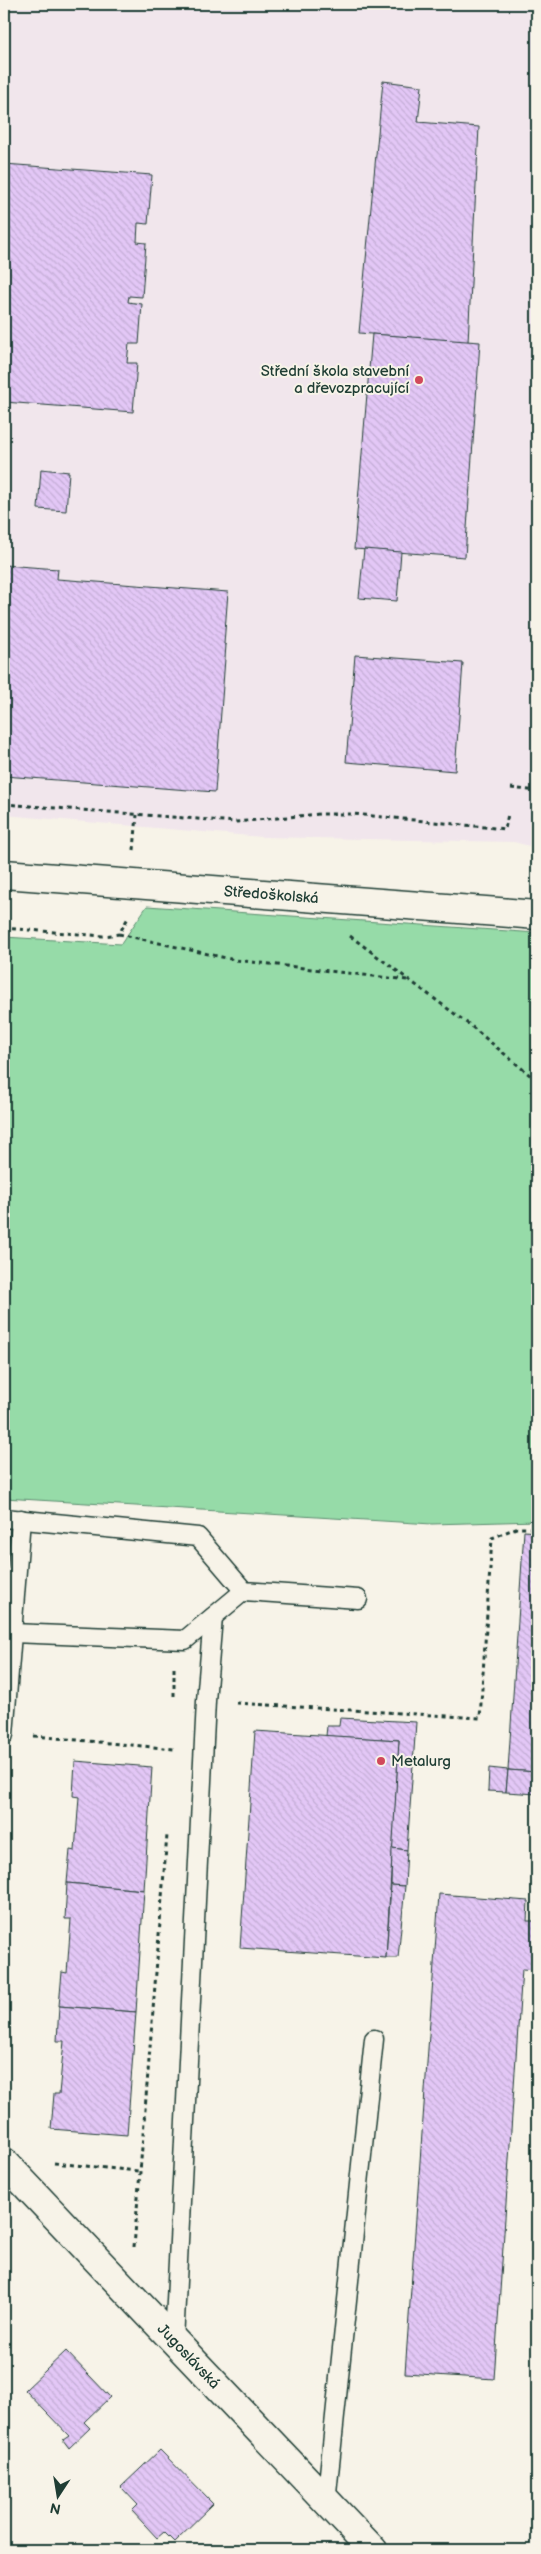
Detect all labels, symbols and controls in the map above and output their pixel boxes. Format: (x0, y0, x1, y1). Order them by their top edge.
place label: Střední škola stavební a dřevozpracující (261, 362, 409, 398)
marker: Střední škola stavební a dřevozpracující (413, 374, 425, 386)
street label: Středoškolská (223, 882, 319, 908)
place label: Metalurg (391, 1752, 451, 1771)
marker: Metalurg (375, 1755, 387, 1767)
street label: Jugoslávská (153, 2320, 224, 2393)
north arrow (32, 2472, 82, 2522)
text: N (48, 2499, 62, 2518)

